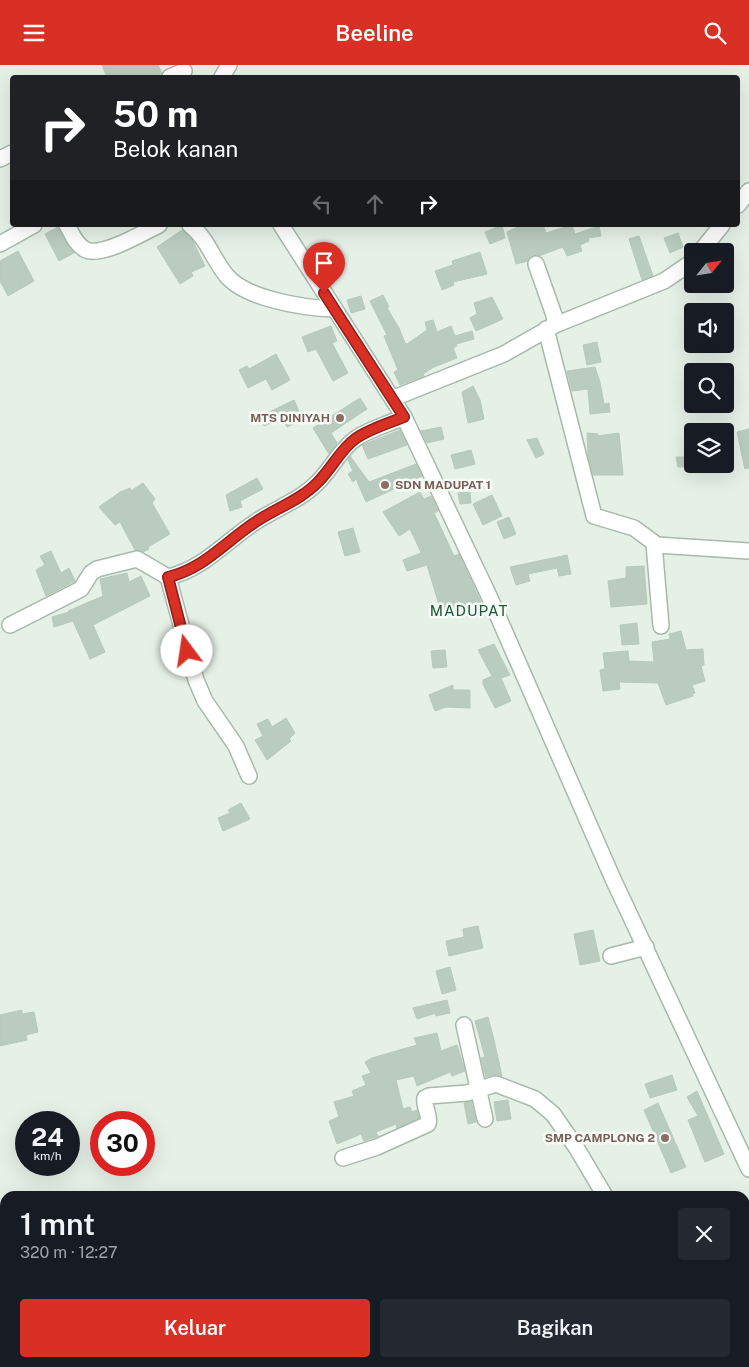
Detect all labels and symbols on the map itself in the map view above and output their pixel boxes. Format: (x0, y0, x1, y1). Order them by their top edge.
pin (303, 242, 345, 293)
north arrow (684, 243, 734, 293)
place label: MTS DINIYAH (250, 411, 330, 425)
marker: MTS DINIYAH (334, 412, 346, 424)
place label: SDN MADUPAT 1 (395, 478, 491, 492)
marker: SDN MADUPAT 1 (379, 479, 391, 491)
district label: MADUPAT (430, 602, 508, 619)
position arrow (160, 624, 212, 676)
speed limit sign: 30 (90, 1111, 155, 1176)
place label: SMP CAMPLONG 2 (545, 1131, 655, 1145)
marker: SMP CAMPLONG 2 (659, 1132, 671, 1144)

